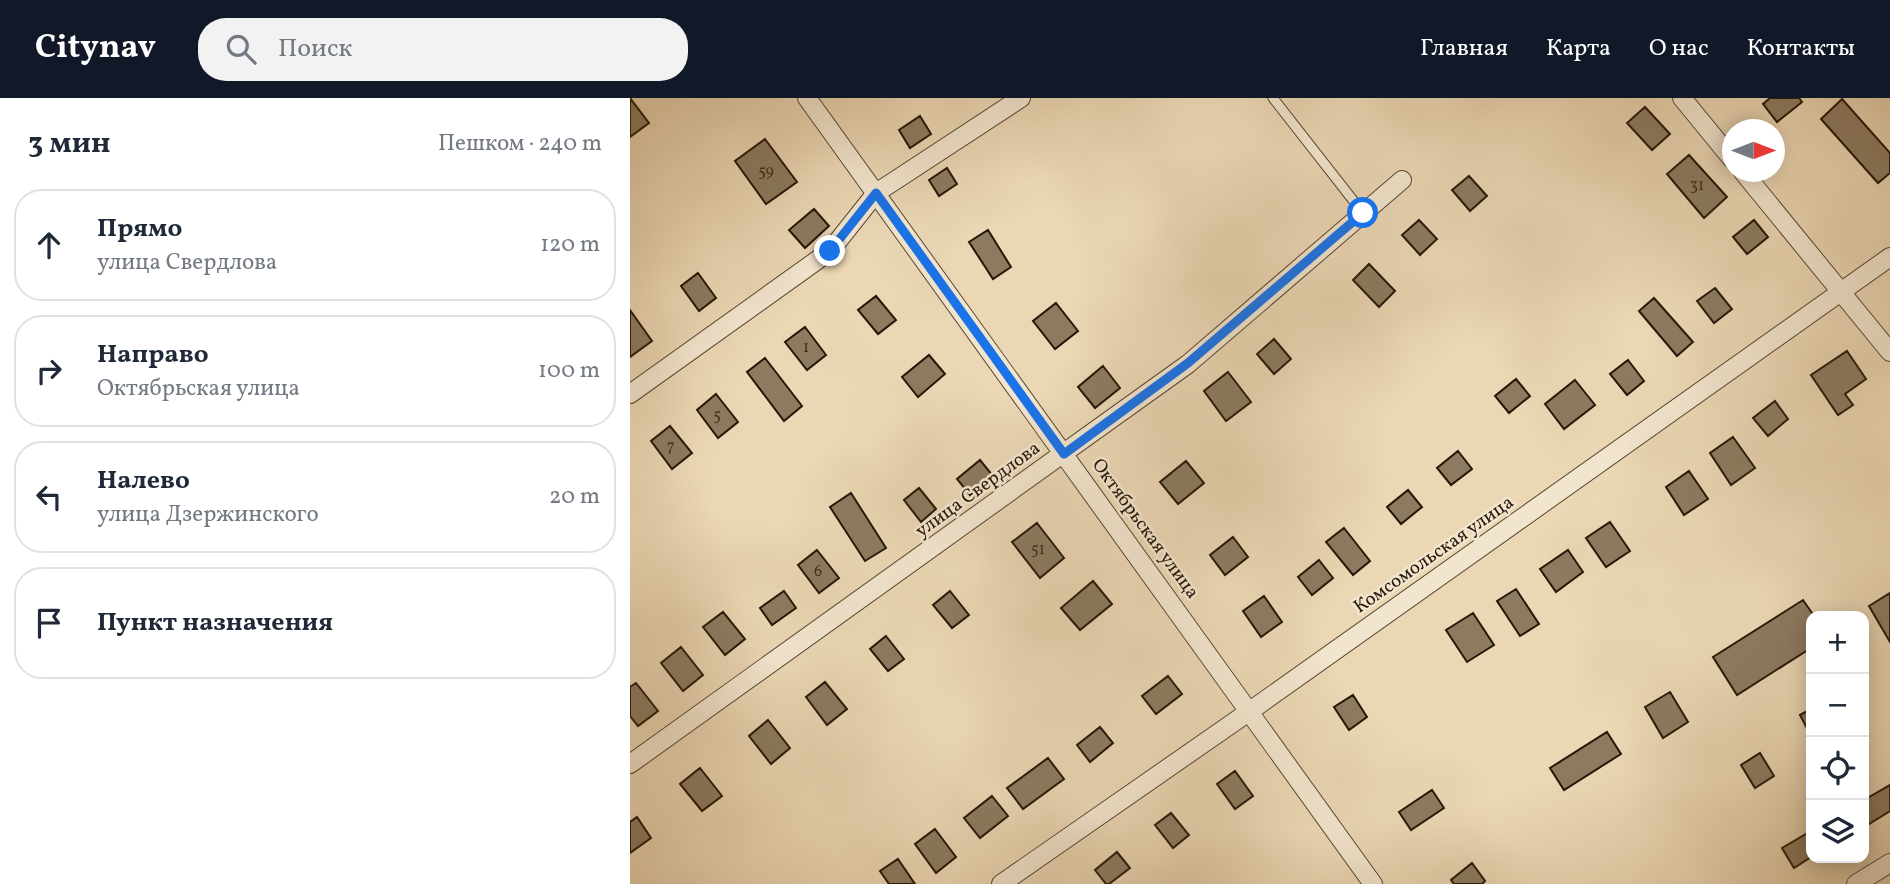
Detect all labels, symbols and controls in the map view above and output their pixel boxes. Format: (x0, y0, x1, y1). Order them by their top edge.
search box (198, 18, 688, 81)
text: Citynav (35, 26, 156, 72)
icon: search (222, 30, 260, 68)
text: Поиск (278, 31, 352, 67)
text: Главная (1420, 32, 1508, 66)
text: Карта (1546, 32, 1611, 66)
text: О нас (1649, 32, 1709, 66)
text: Контакты (1747, 32, 1855, 66)
north arrow (1722, 119, 1785, 182)
text: 3 мин (28, 123, 111, 165)
text: Пешком · 240 m (438, 128, 602, 160)
house number: 59 (758, 161, 774, 183)
house number: 31 (1690, 175, 1704, 197)
route start (1347, 197, 1378, 228)
text: Прямо (97, 211, 182, 247)
icon: ahead (30, 226, 68, 264)
text: 120 m (540, 229, 600, 261)
route end (814, 235, 845, 266)
text: улица Свердлова (97, 247, 277, 279)
text: Направо (97, 337, 209, 373)
house number: 1 (803, 337, 809, 359)
icon: right (30, 352, 68, 390)
text: 100 m (538, 355, 600, 387)
text: Октябрьская улица (97, 373, 300, 405)
house number: 5 (713, 405, 721, 427)
house number: 7 (667, 436, 675, 458)
street label: улица Свердлова (910, 436, 1046, 544)
street label: Октябрьская улица (1085, 454, 1205, 604)
text: Налево (97, 463, 190, 499)
icon: left (30, 478, 68, 516)
text: 20 m (549, 481, 600, 513)
street label: Комсомольская улица (1349, 490, 1519, 620)
text: улица Дзержинского (97, 499, 319, 531)
house number: 51 (1031, 539, 1045, 561)
house number: 6 (814, 561, 822, 583)
icon: arrive (30, 604, 68, 642)
text: Пункт назначения (97, 605, 333, 641)
map controls (1806, 611, 1869, 863)
button: + (1806, 611, 1869, 674)
button: − (1806, 674, 1869, 737)
button: locate (1806, 737, 1869, 800)
button: layers (1806, 800, 1869, 863)

